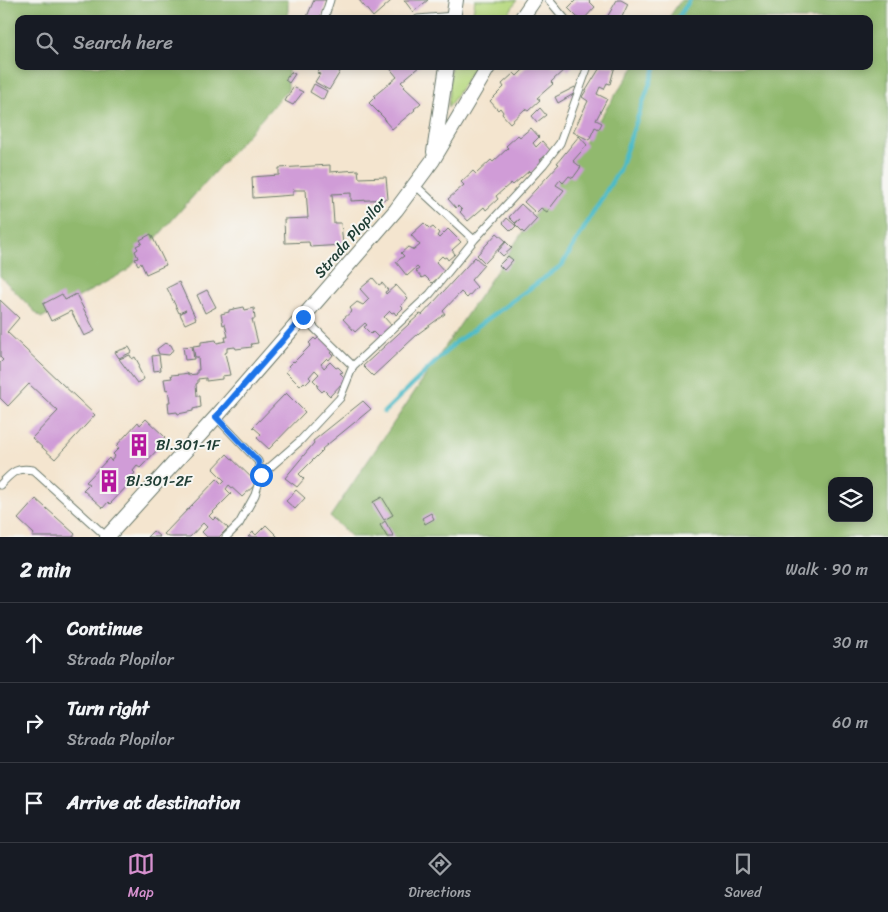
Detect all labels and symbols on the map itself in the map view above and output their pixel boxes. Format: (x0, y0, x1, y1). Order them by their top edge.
street label: Strada Plopilor (307, 191, 393, 284)
route end (292, 306, 315, 329)
building icon: Bl.301-1F (126, 432, 152, 458)
place label: Bl.301-1F (156, 432, 221, 458)
route start (250, 464, 273, 487)
building icon: Bl.301-2F (96, 468, 122, 494)
place label: Bl.301-2F (126, 468, 193, 494)

